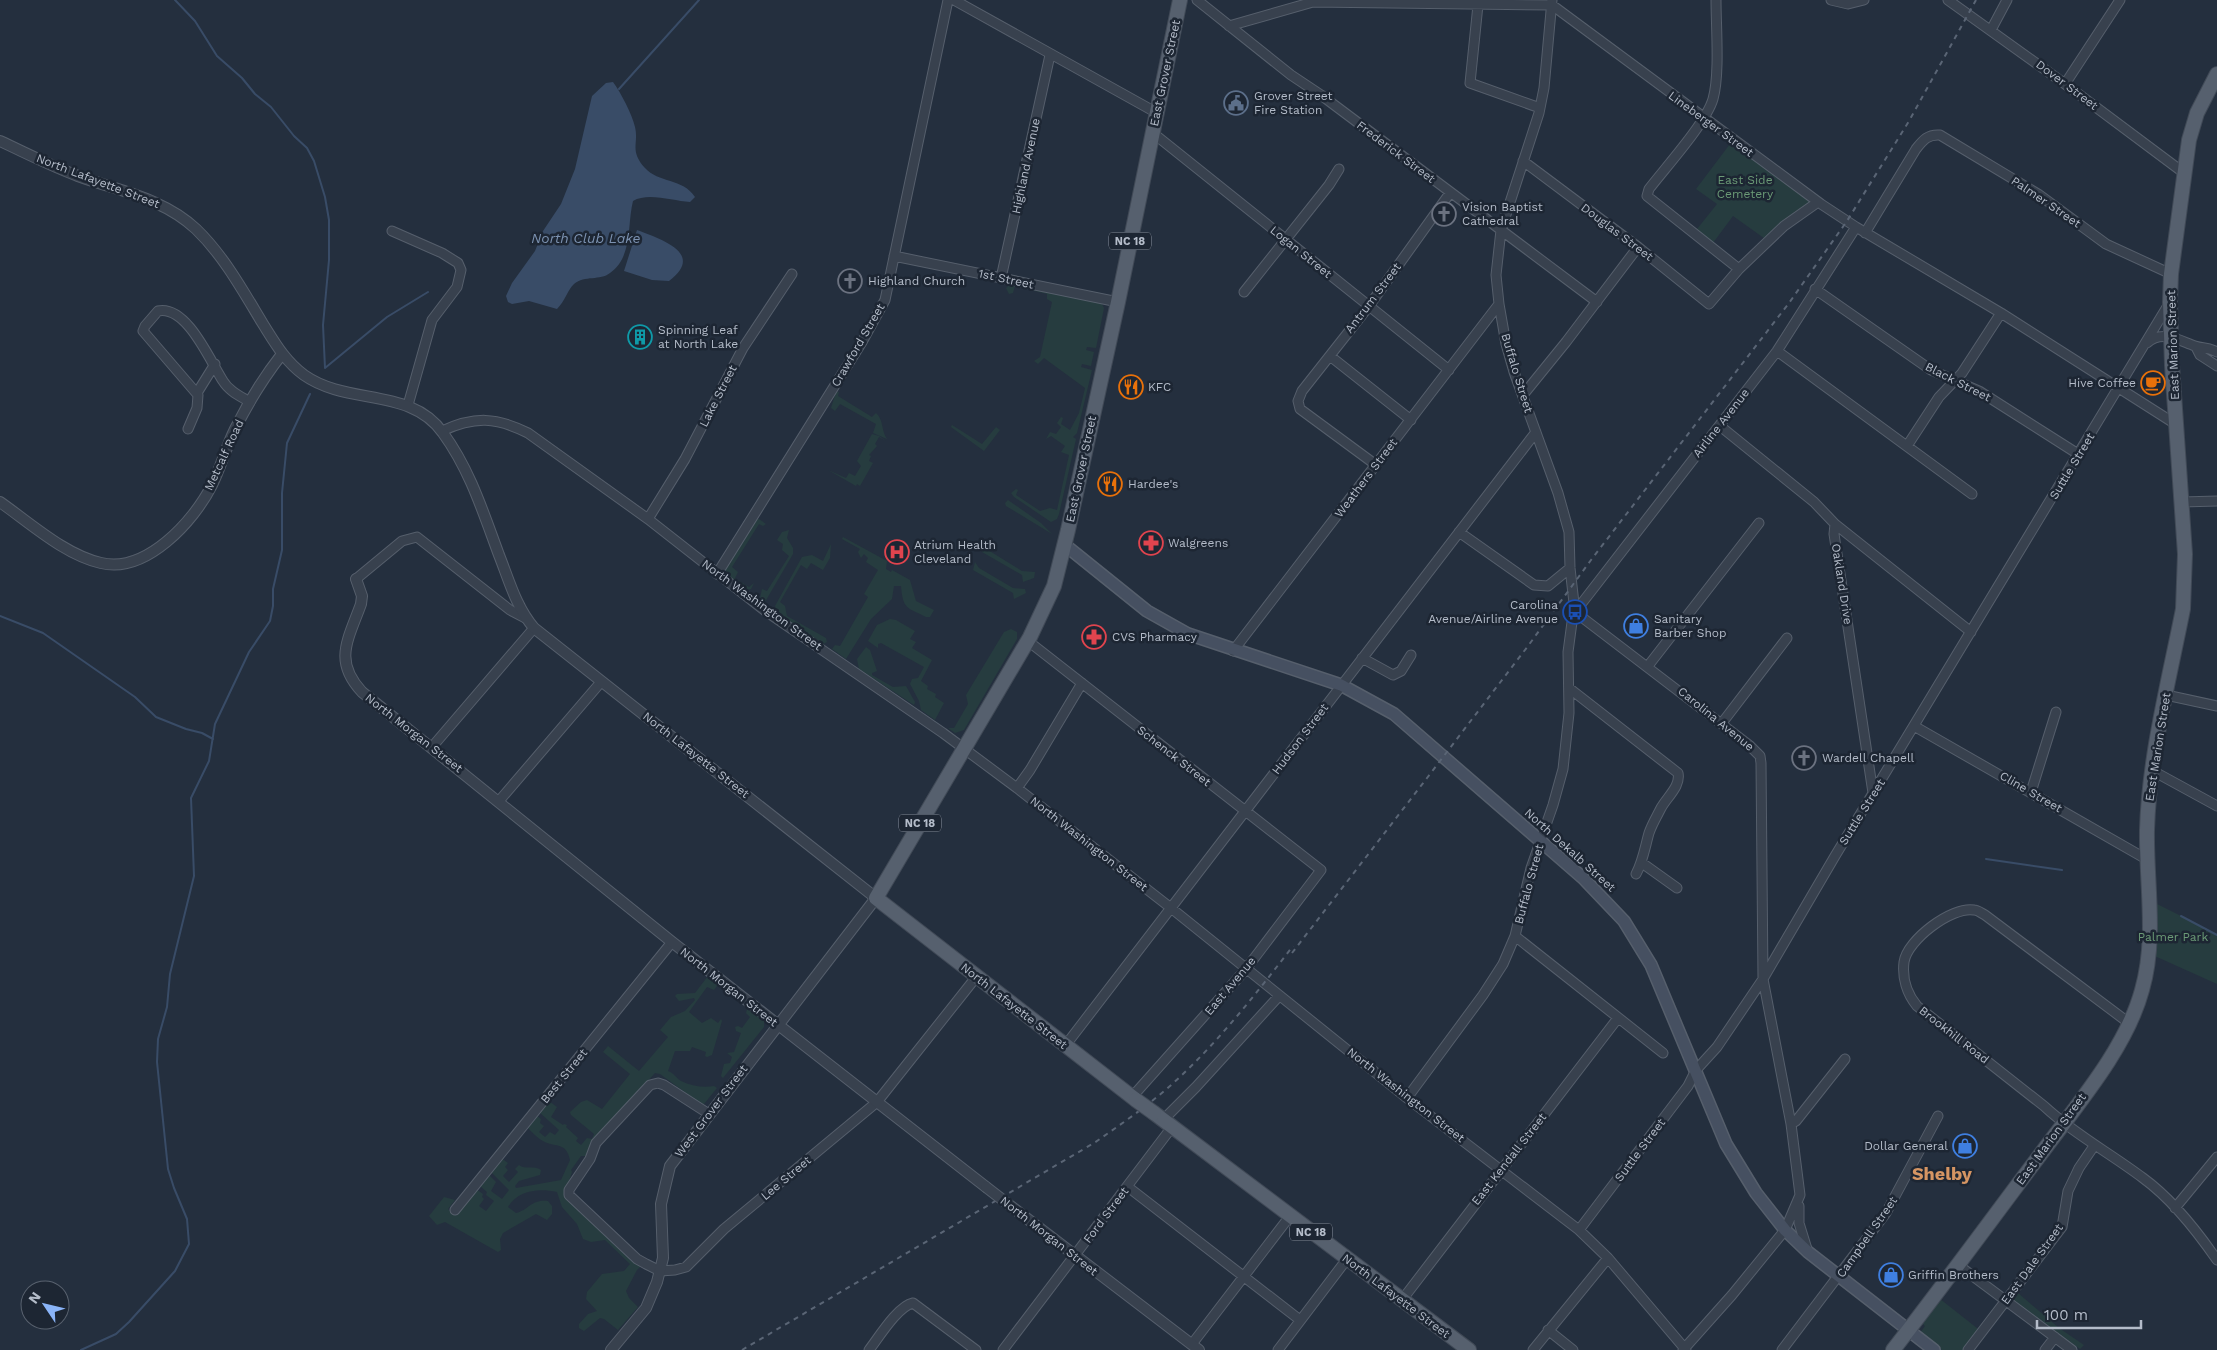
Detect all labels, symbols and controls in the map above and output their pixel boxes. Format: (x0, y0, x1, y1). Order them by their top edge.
street label: East Grover Street (1147, 18, 1183, 128)
street label: Dover Street (2033, 57, 2101, 113)
street label: Lineberger Street (1666, 88, 1756, 160)
place label: Grover Street Fire Station (1254, 89, 1333, 117)
public building icon: Grover Street Fire Station (1223, 90, 1249, 116)
street label: Highland Avenue (1009, 117, 1043, 215)
street label: Frederick Street (1354, 118, 1438, 186)
street label: North Lafayette Street (34, 151, 162, 211)
park label: East Side Cemetery (1717, 173, 1774, 201)
street label: Palmer Street (2009, 174, 2083, 230)
place label: Vision Baptist Cathedral (1462, 200, 1543, 228)
street label: Douglas Street (1578, 200, 1656, 264)
church icon: Vision Baptist Cathedral (1431, 201, 1457, 227)
street label: Logan Street (1267, 223, 1335, 281)
water label: North Club Lake (531, 230, 641, 246)
road number: NC 18 (1109, 232, 1151, 250)
street label: Antrum Street (1342, 260, 1404, 336)
street label: 1st Street (977, 266, 1035, 292)
church icon: Highland Church (837, 268, 863, 294)
place label: Highland Church (868, 274, 965, 288)
street label: East Marion Street (2164, 290, 2182, 400)
street label: Crawford Street (828, 301, 888, 389)
place label: Spinning Leaf at North Lake (658, 323, 738, 351)
building icon: Spinning Leaf at North Lake (627, 324, 653, 350)
street label: Buffalo Street (1498, 332, 1536, 414)
street label: Black Street (1923, 359, 1993, 405)
street label: Lake Street (696, 363, 740, 429)
cafe icon: Hive Coffee (2140, 370, 2166, 396)
restaurant icon: KFC (1118, 374, 1144, 400)
place label: Hive Coffee (2068, 376, 2136, 390)
place label: KFC (1148, 380, 1171, 394)
street label: Airline Avenue (1690, 386, 1752, 460)
street label: East Grover Street (1063, 414, 1099, 524)
street label: Metcalf Road (201, 417, 247, 493)
street label: Suttle Street (2047, 430, 2097, 502)
street label: Weathers Street (1332, 436, 1400, 520)
restaurant icon: Hardee's (1097, 471, 1123, 497)
place label: Hardee's (1128, 477, 1178, 491)
pharmacy icon: Walgreens (1138, 530, 1164, 556)
place label: Walgreens (1168, 536, 1228, 550)
place label: Atrium Health Cleveland (914, 538, 996, 566)
hospital icon: Atrium Health Cleveland (884, 539, 910, 565)
street label: Oakland Drive (1829, 542, 1855, 626)
street label: North Washington Street (699, 557, 825, 653)
place label: Carolina Avenue/Airline Avenue (1428, 598, 1558, 626)
bus stop icon: Carolina Avenue/Airline Avenue (1562, 599, 1588, 625)
place label: Sanitary Barber Shop (1654, 612, 1727, 640)
shop icon: Sanitary Barber Shop (1623, 613, 1649, 639)
pharmacy icon: CVS Pharmacy (1081, 624, 1107, 650)
place label: CVS Pharmacy (1112, 630, 1198, 644)
street label: Carolina Avenue (1675, 684, 1757, 754)
street label: North Morgan Street (363, 691, 465, 775)
street label: East Marion Street (2142, 692, 2174, 802)
street label: Hudson Street (1269, 701, 1331, 777)
street label: North Lafayette Street (640, 709, 752, 801)
street label: Schenck Street (1134, 723, 1214, 789)
church icon: Wardell Chapell (1791, 745, 1817, 771)
place label: Wardell Chapell (1822, 751, 1915, 765)
street label: Cline Street (1997, 769, 2065, 815)
street label: Suttle Street (1836, 776, 1888, 848)
street label: North Washington Street (1027, 794, 1151, 894)
street label: North Dekalb Street (1522, 805, 1618, 895)
road number: NC 18 (899, 814, 941, 831)
street label: Buffalo Street (1512, 842, 1546, 926)
park label: Palmer Park (2138, 930, 2209, 944)
street label: North Morgan Street (678, 945, 780, 1029)
street label: East Avenue (1202, 954, 1259, 1018)
street label: North Lafayette Street (958, 960, 1070, 1052)
street label: Brookhill Road (1916, 1003, 1992, 1067)
street label: North Washington Street (1344, 1045, 1468, 1145)
street label: Best Street (538, 1046, 590, 1106)
street label: West Grover Street (672, 1062, 750, 1160)
street label: East Marion Street (2013, 1090, 2089, 1188)
street label: East Kendall Street (1469, 1110, 1549, 1208)
street label: Suttle Street (1612, 1116, 1668, 1184)
shop icon: Dollar General (1952, 1133, 1978, 1159)
place label: Dollar General (1864, 1139, 1948, 1153)
street label: Lee Street (758, 1153, 814, 1203)
district label: Shelby (1912, 1163, 1973, 1184)
street label: Ford Street (1080, 1184, 1132, 1246)
street label: North Morgan Street (998, 1194, 1100, 1278)
street label: Campbell Street (1834, 1194, 1900, 1280)
street label: East Dale Street (1998, 1221, 2066, 1307)
road number: NC 18 (1290, 1224, 1332, 1240)
street label: North Lafayette Street (1339, 1251, 1453, 1341)
shop icon: Griffin Brothers (1878, 1262, 1904, 1288)
place label: Griffin Brothers (1908, 1268, 1999, 1282)
north arrow (20, 1280, 70, 1330)
text: N (25, 1289, 44, 1306)
scale bar (2037, 1298, 2141, 1330)
text: 100 m (2044, 1306, 2088, 1324)

